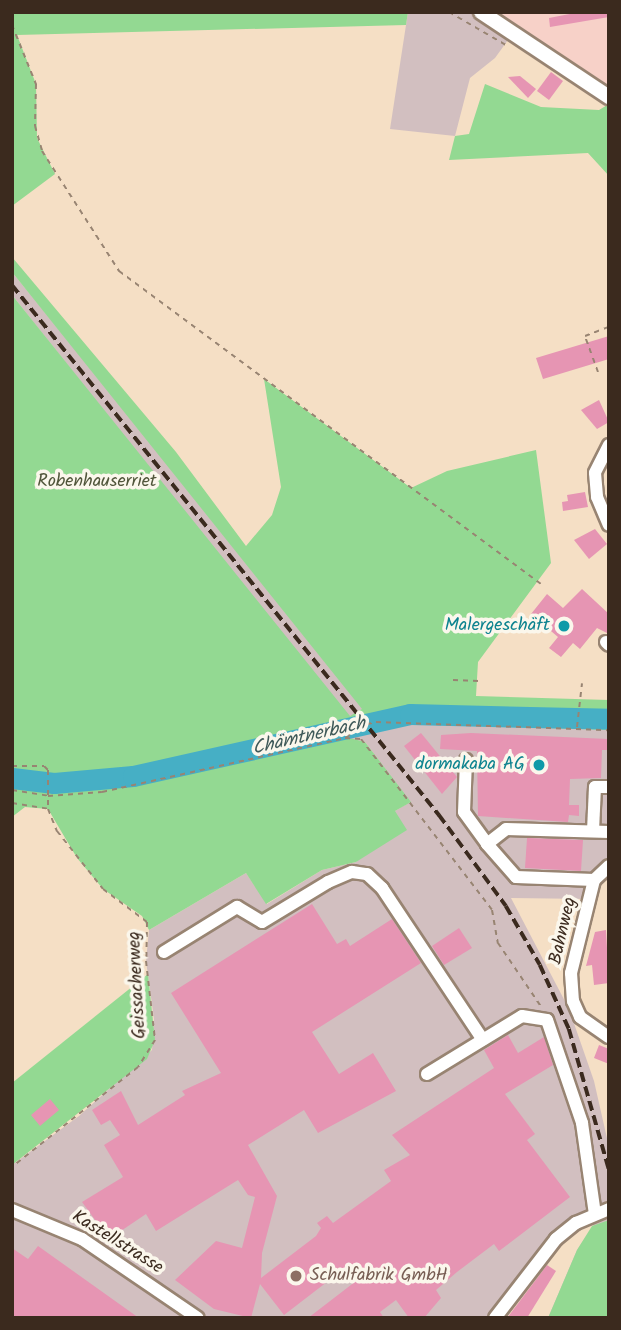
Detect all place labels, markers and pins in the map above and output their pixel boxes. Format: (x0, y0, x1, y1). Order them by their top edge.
place label: Malergeschäft (445, 615, 550, 637)
marker: Malergeschäft (556, 618, 572, 634)
place label: dormakaba AG (415, 754, 525, 776)
marker: dormakaba AG (531, 757, 547, 773)
place label: Schulfabrik GmbH (310, 1265, 448, 1287)
marker: Schulfabrik GmbH (288, 1268, 304, 1284)

